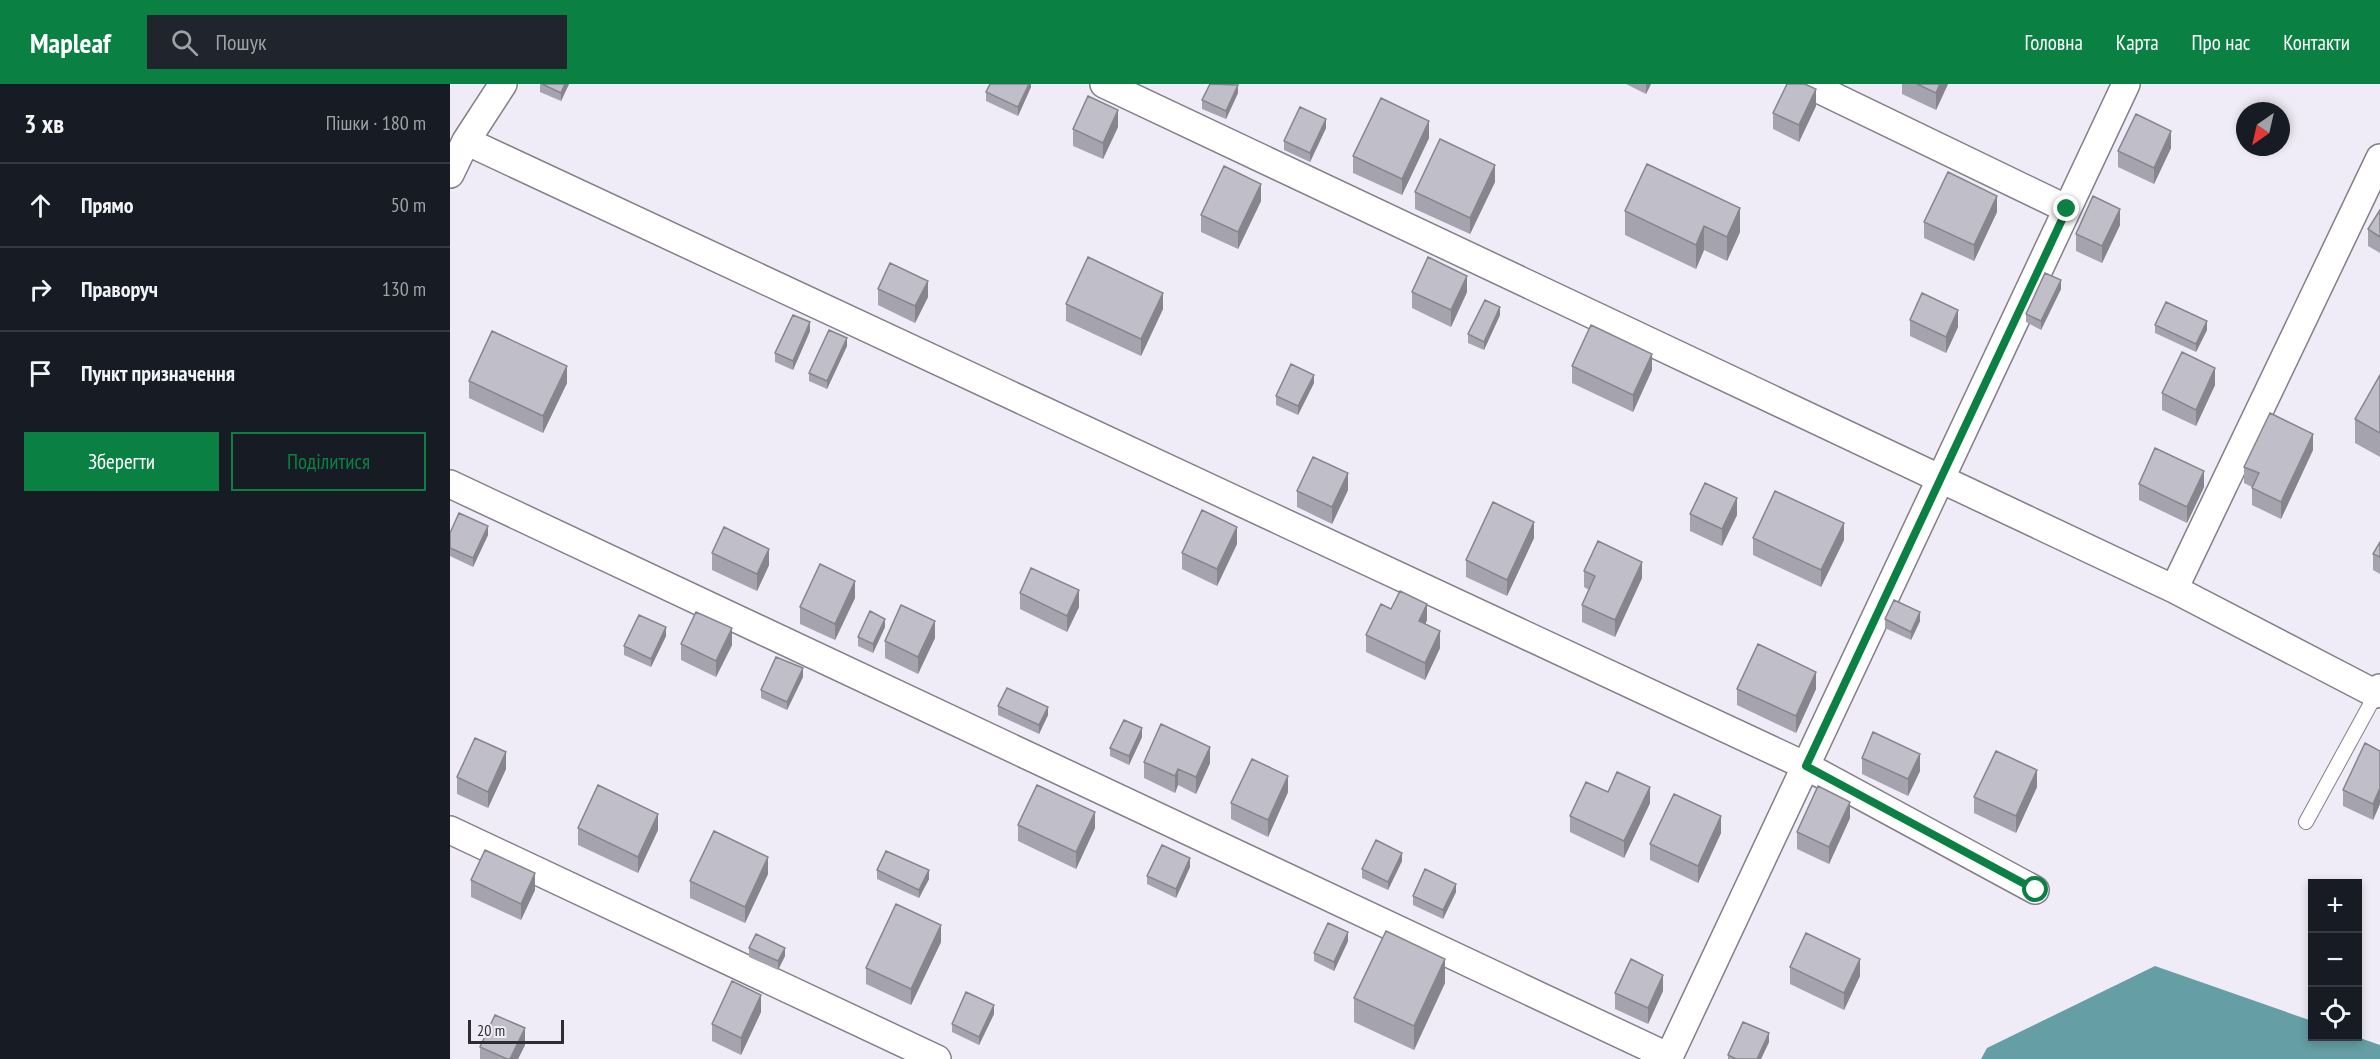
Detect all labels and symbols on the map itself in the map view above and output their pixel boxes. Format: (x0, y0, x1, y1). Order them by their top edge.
north arrow (2236, 102, 2290, 156)
route end (2053, 195, 2079, 221)
route start (2022, 876, 2048, 902)
scale bar (468, 1017, 564, 1044)

